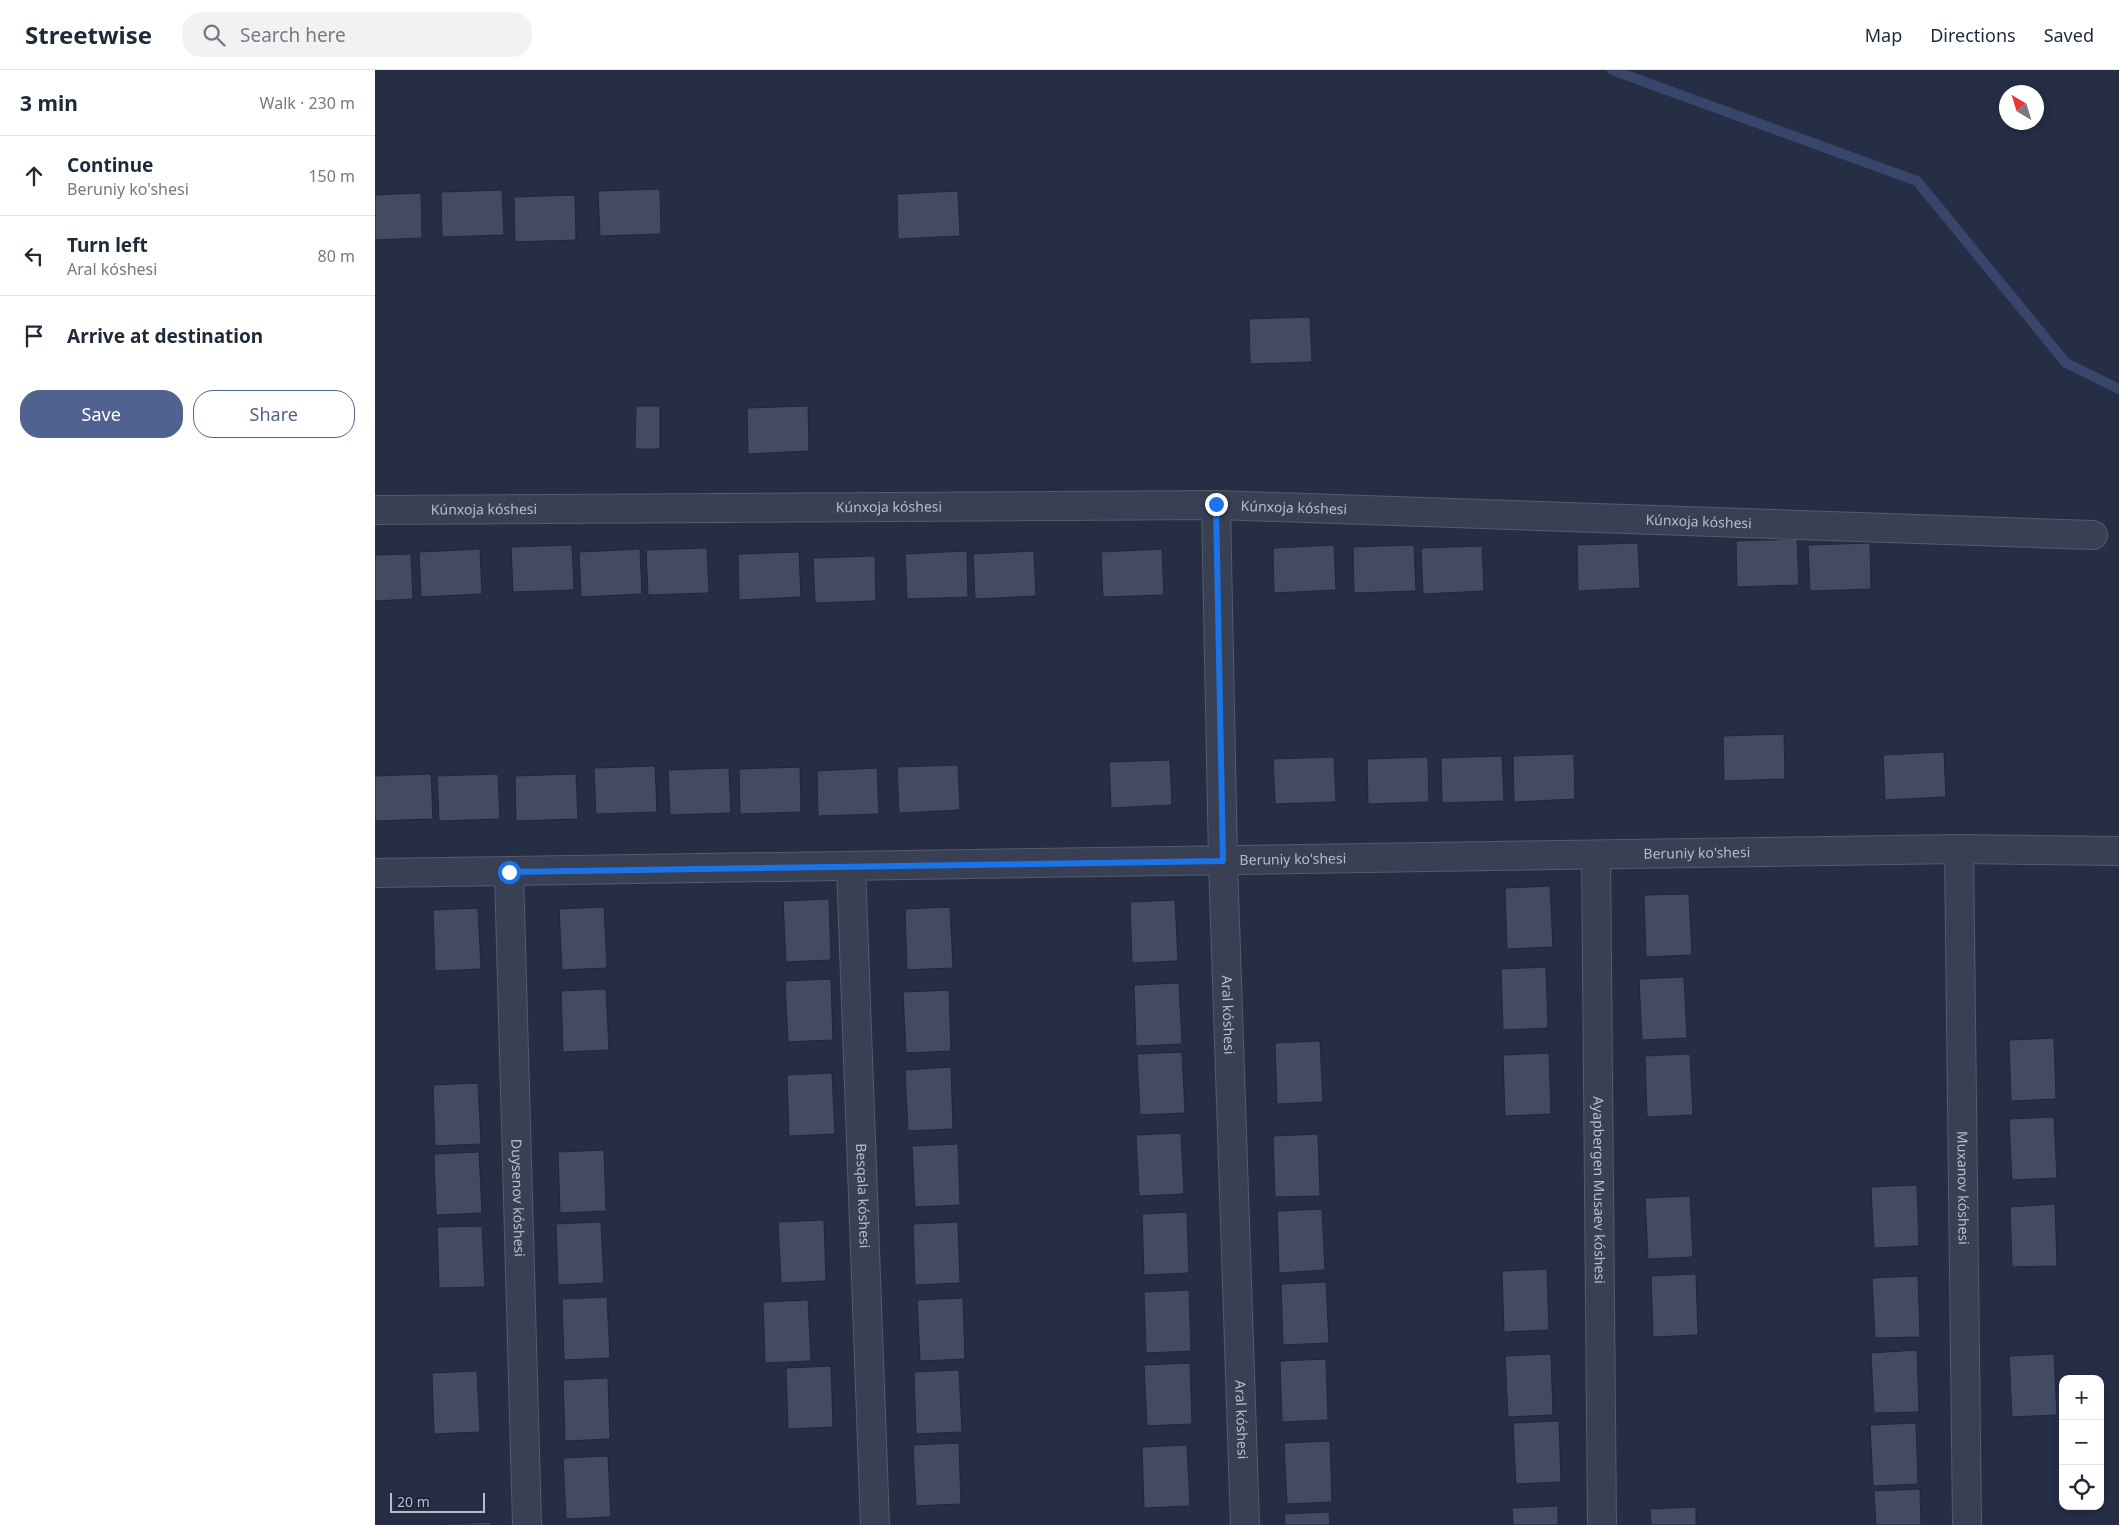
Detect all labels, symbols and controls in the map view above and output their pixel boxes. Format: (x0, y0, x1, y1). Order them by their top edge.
search box (182, 12, 532, 57)
text: Streetwise (25, 18, 152, 51)
icon: search (200, 21, 228, 49)
text: Search here (240, 22, 346, 48)
text: Map (1865, 23, 1902, 47)
text: Directions (1930, 23, 2016, 47)
text: Saved (2044, 23, 2094, 47)
north arrow (1999, 85, 2044, 130)
text: 3 min (20, 89, 78, 117)
text: Walk · 230 m (260, 92, 355, 114)
text: Continue (67, 152, 153, 178)
icon: ahead (20, 162, 48, 190)
text: 150 m (308, 165, 355, 187)
text: Beruniy ko'shesi (67, 178, 189, 200)
text: Turn left (67, 232, 148, 258)
icon: left (20, 242, 48, 270)
text: 80 m (318, 245, 355, 267)
text: Aral kóshesi (67, 258, 157, 280)
icon: arrive (20, 322, 48, 350)
text: Arrive at destination (67, 323, 263, 349)
button: Save (20, 390, 183, 438)
button: Share (193, 390, 355, 438)
route end (1205, 493, 1228, 516)
street label: Kúnxoja kóshesi (1240, 496, 1347, 518)
street label: Kúnxoja kóshesi (836, 497, 942, 516)
street label: Kúnxoja kóshesi (431, 499, 537, 519)
street label: Kúnxoja kóshesi (1645, 510, 1752, 532)
street label: Beruniy ko'shesi (1643, 842, 1750, 863)
street label: Beruniy ko'shesi (1239, 848, 1346, 869)
route start (498, 861, 521, 884)
street label: Aral kóshesi (1218, 975, 1239, 1055)
street label: Ayapbergen Musaev kóshesi (1589, 1096, 1610, 1284)
street label: Muxanov kóshesi (1953, 1131, 1974, 1245)
street label: Duysenov kóshesi (507, 1139, 530, 1257)
street label: Besqala kóshesi (852, 1143, 875, 1249)
map controls (2059, 1375, 2104, 1510)
button: + (2059, 1375, 2104, 1420)
street label: Aral kóshesi (1231, 1380, 1253, 1459)
button: − (2059, 1420, 2104, 1465)
button: locate (2059, 1465, 2104, 1510)
scale bar (390, 1490, 485, 1513)
text: 20 m (397, 1492, 430, 1511)

